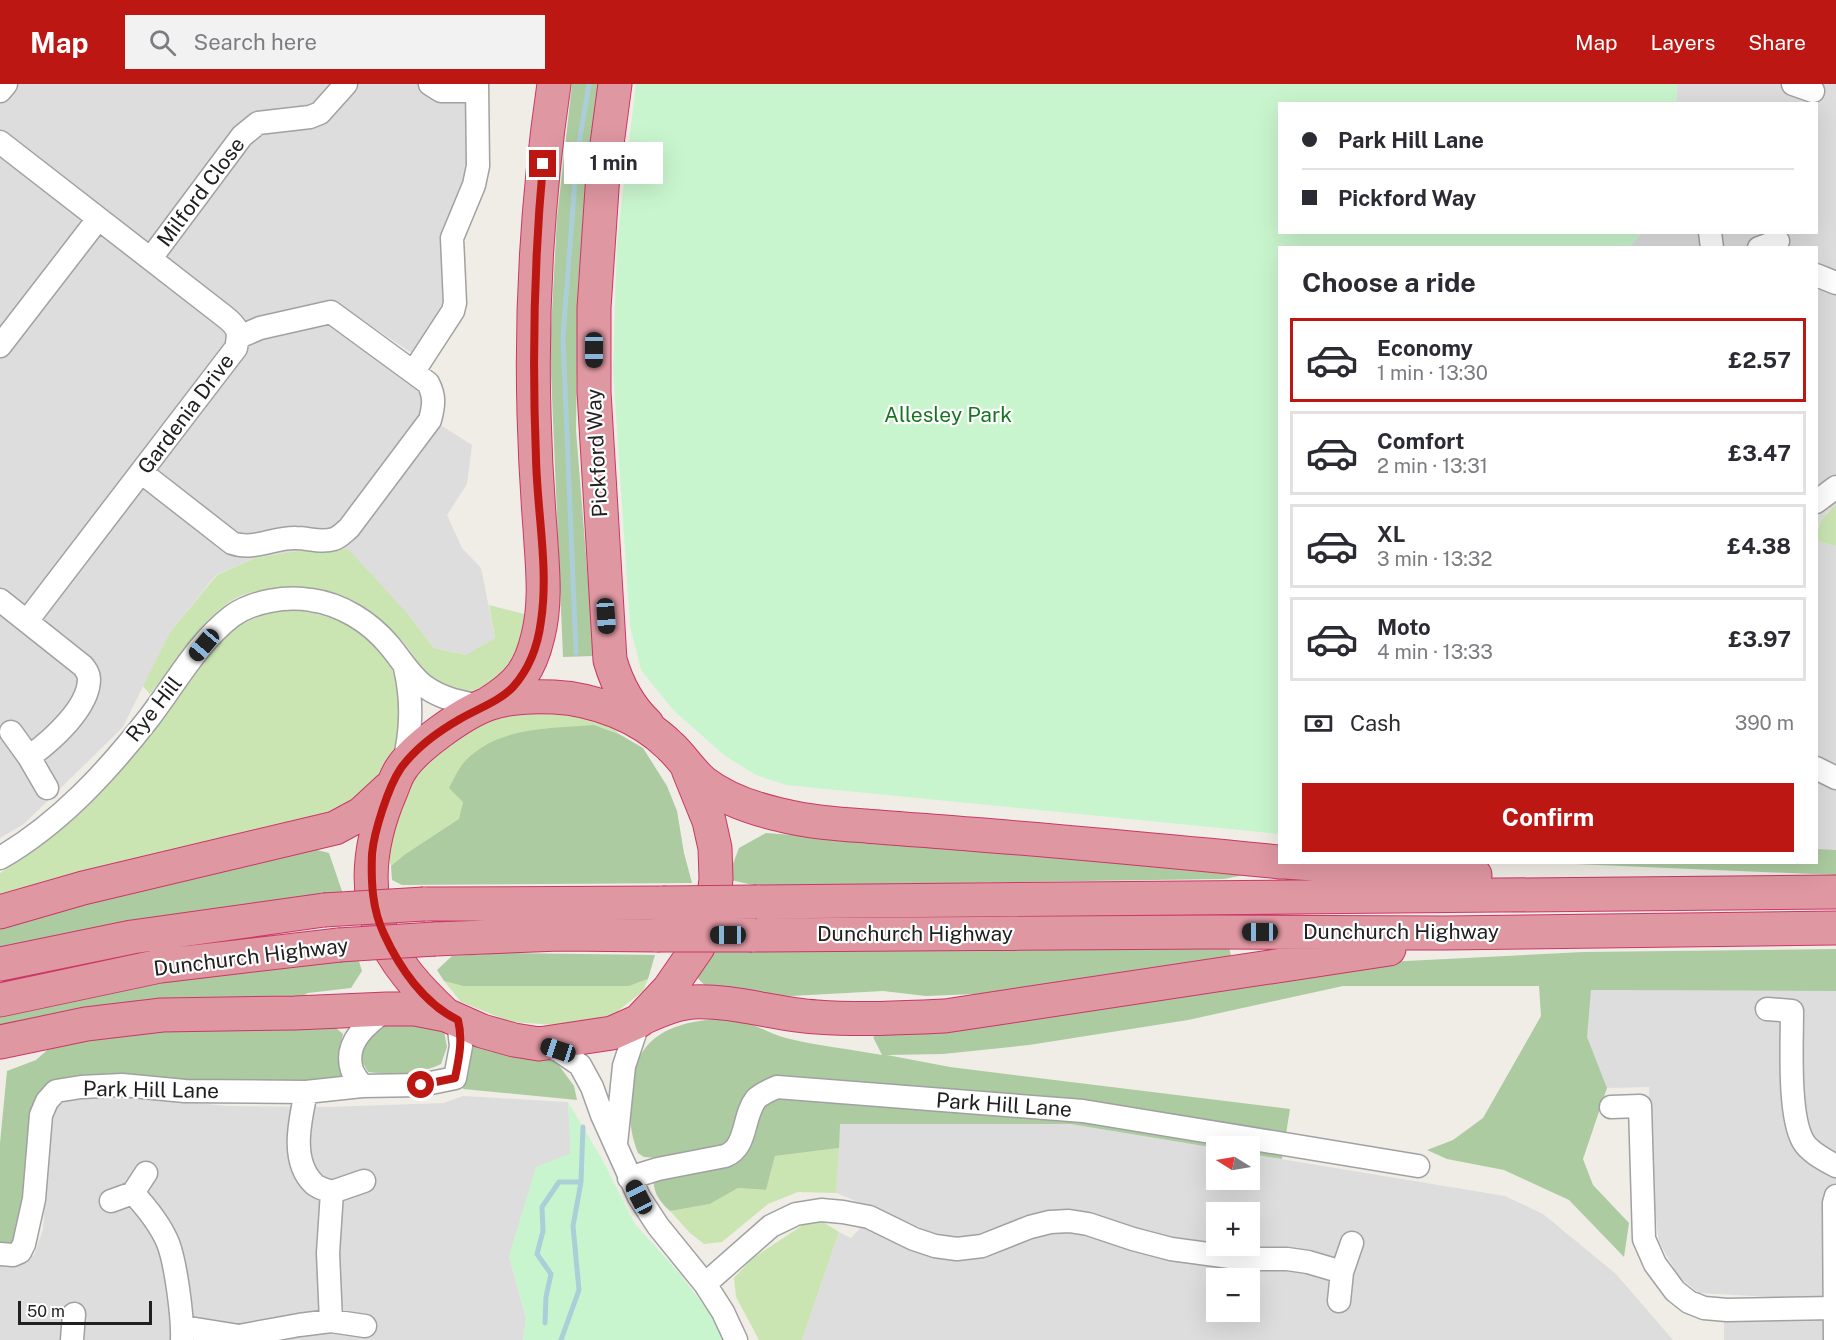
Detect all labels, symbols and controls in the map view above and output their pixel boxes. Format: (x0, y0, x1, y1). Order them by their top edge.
search box (125, 15, 545, 69)
text: Map (30, 26, 89, 59)
icon: search (146, 26, 179, 59)
text: Search here (194, 29, 317, 55)
text: Map (1575, 30, 1618, 55)
text: Layers (1651, 30, 1715, 55)
text: Share (1748, 30, 1806, 55)
text: Park Hill Lane (1338, 127, 1484, 153)
street label: Milford Close (151, 132, 250, 251)
callout: 1 min (564, 143, 663, 185)
route end (529, 150, 556, 177)
text: 1 min (589, 151, 638, 175)
text: Pickford Way (1338, 185, 1476, 211)
text: Choose a ride (1302, 266, 1476, 298)
car (585, 332, 603, 368)
icon: car (1305, 333, 1359, 387)
text: Economy (1377, 335, 1473, 361)
text: £2.57 (1728, 347, 1791, 373)
street label: Gardenia Drive (132, 349, 239, 479)
text: 1 min · 13:30 (1377, 361, 1488, 385)
street label: Pickford Way (581, 388, 612, 518)
park label: Allesley Park (884, 402, 1012, 427)
icon: car (1305, 426, 1359, 480)
text: Comfort (1377, 428, 1464, 454)
text: £3.47 (1728, 440, 1791, 466)
text: 2 min · 13:31 (1377, 454, 1488, 478)
icon: car (1305, 519, 1359, 573)
text: XL (1377, 521, 1405, 547)
text: £4.38 (1727, 533, 1791, 559)
text: 3 min · 13:32 (1377, 547, 1492, 571)
car (596, 597, 616, 635)
icon: car (1305, 612, 1359, 666)
text: Moto (1377, 614, 1431, 640)
car (186, 625, 222, 665)
text: £3.97 (1728, 626, 1791, 652)
text: 4 min · 13:33 (1377, 640, 1493, 664)
street label: Rye Hill (120, 671, 187, 746)
icon: cash (1302, 707, 1335, 740)
text: Cash (1350, 710, 1401, 736)
text: 390 m (1735, 711, 1794, 735)
button: Confirm (1302, 783, 1794, 852)
street label: Dunchurch Highway (1303, 919, 1499, 944)
street label: Dunchurch Highway (817, 921, 1013, 946)
car (1242, 923, 1278, 941)
car (710, 926, 746, 944)
street label: Dunchurch Highway (152, 932, 350, 981)
car (538, 1036, 578, 1064)
route start (407, 1071, 434, 1098)
street label: Park Hill Lane (83, 1076, 219, 1103)
street label: Park Hill Lane (935, 1087, 1073, 1122)
north arrow (1206, 1136, 1260, 1190)
map controls (1206, 1136, 1260, 1322)
car (623, 1177, 655, 1217)
button: + (1206, 1202, 1260, 1256)
button: − (1206, 1268, 1260, 1322)
scale bar (18, 1298, 152, 1326)
text: 50 m (27, 1302, 65, 1321)

